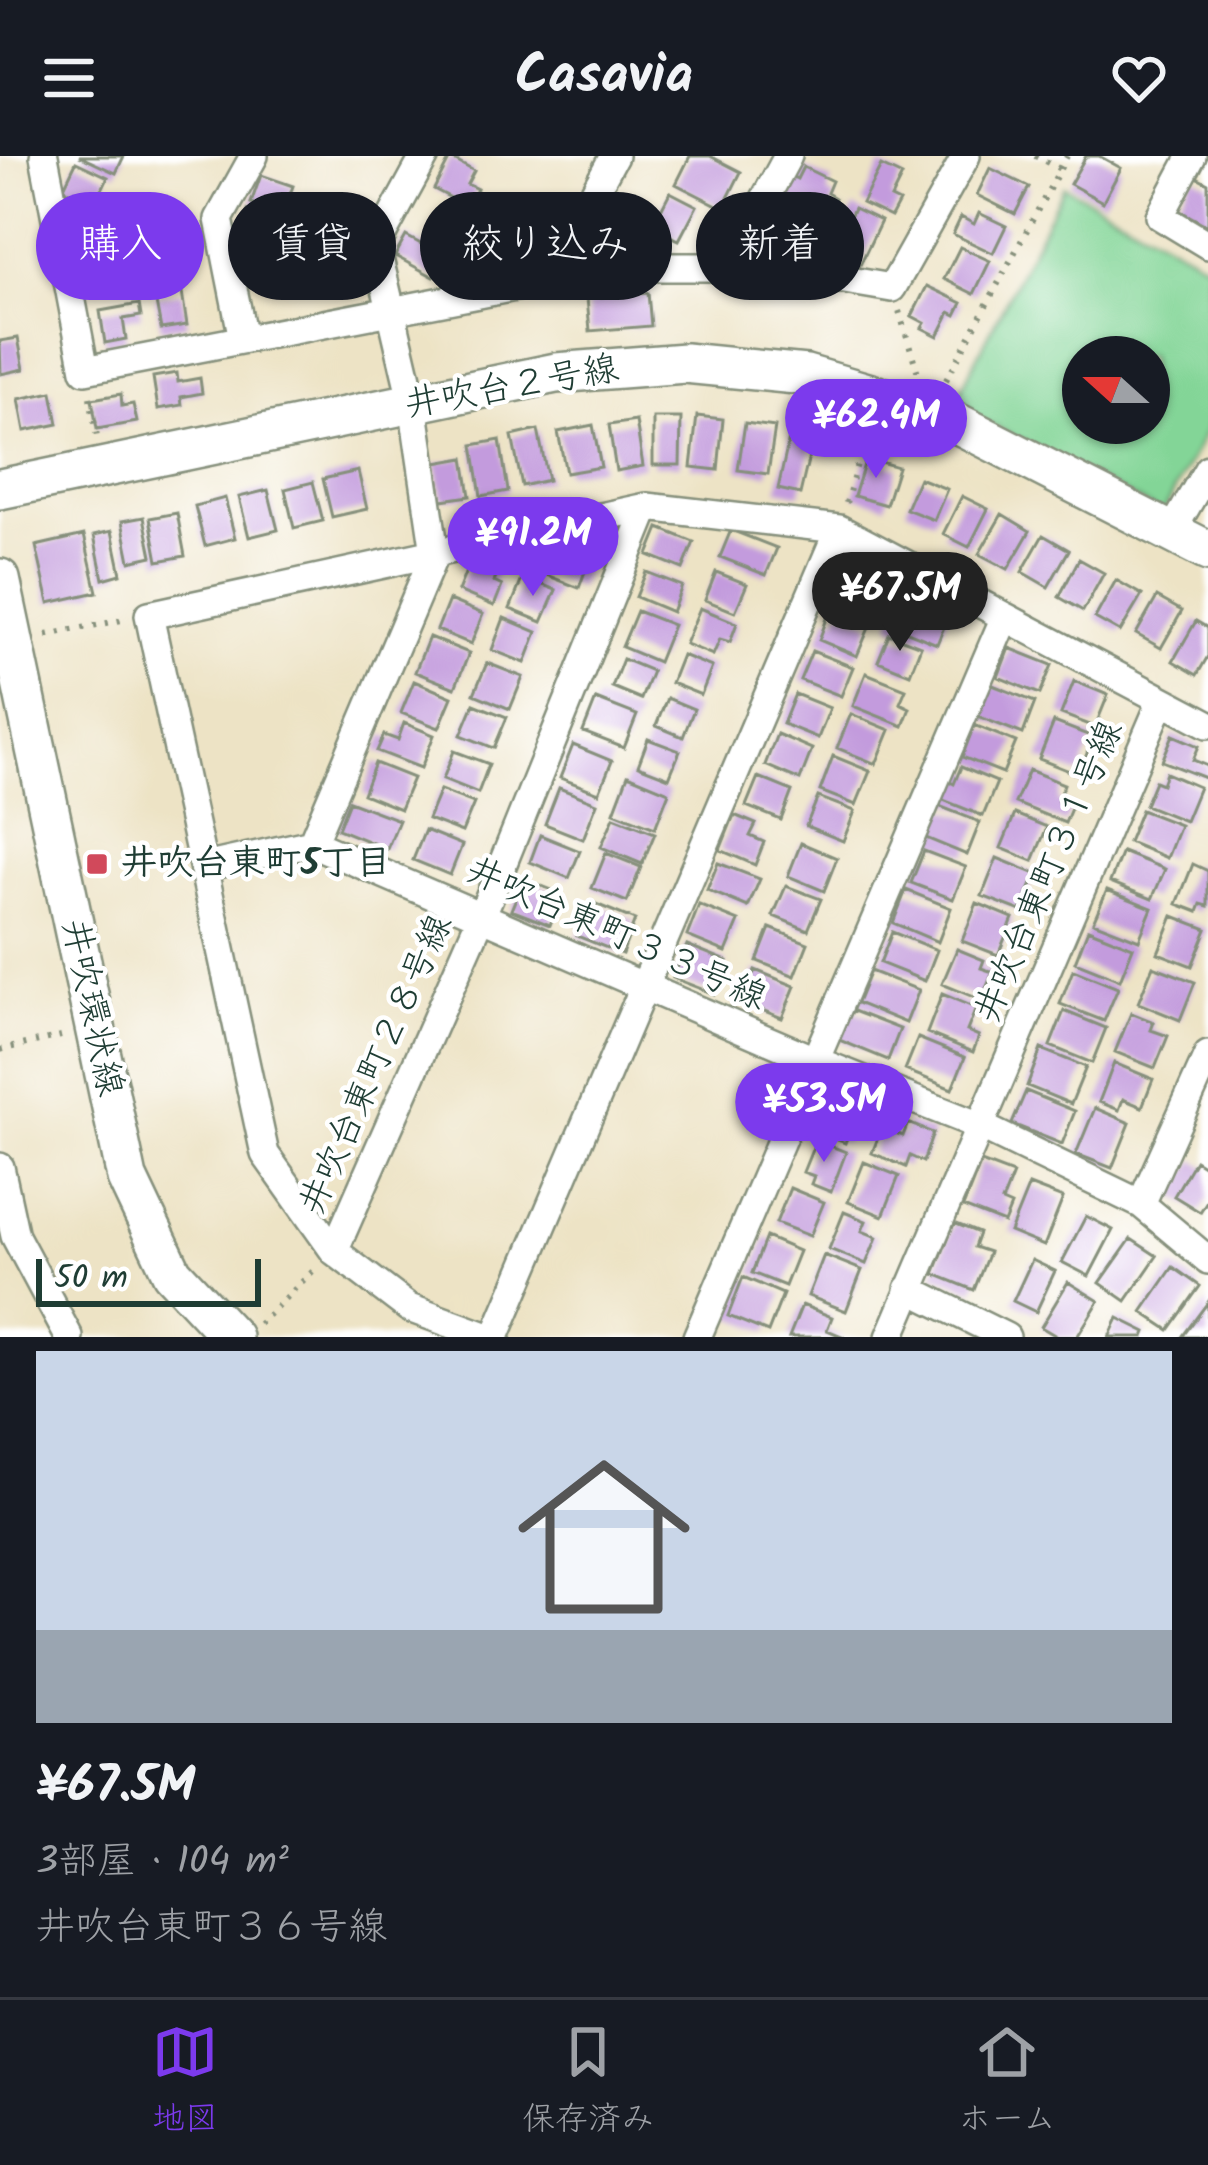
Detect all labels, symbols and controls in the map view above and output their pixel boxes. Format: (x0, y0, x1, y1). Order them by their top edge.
text: Casavia (515, 35, 693, 121)
icon: menu (36, 45, 102, 111)
icon: heart (1106, 45, 1172, 111)
chip: 購入 (36, 192, 204, 300)
chip: 賃貸 (228, 192, 396, 300)
chip: 絞り込み (420, 192, 672, 300)
chip: 新着 (696, 192, 864, 300)
north arrow (1062, 336, 1170, 444)
map controls (1062, 336, 1170, 444)
street label: 井吹台２号線 (401, 341, 623, 435)
pin: ¥62.4M (778, 379, 974, 481)
text: ¥62.4M (812, 387, 940, 449)
pin: ¥91.2M (435, 497, 631, 599)
text: ¥91.2M (475, 505, 591, 567)
pin: ¥67.5M (802, 552, 998, 654)
text: ¥67.5M (839, 560, 961, 622)
street label: 井吹台東町３１号線 (960, 712, 1140, 1032)
place label: 井吹台東町5丁目 (121, 836, 391, 893)
street label: 井吹台東町３３号線 (456, 843, 776, 1027)
marker: 井吹台東町5丁目 (84, 851, 110, 877)
street label: 井吹台東町２８号線 (285, 905, 469, 1225)
street label: 井吹環状線 (44, 914, 138, 1102)
pin: ¥53.5M (726, 1063, 922, 1165)
text: ¥53.5M (762, 1071, 886, 1133)
scale bar (36, 1253, 261, 1306)
text: 50 m (54, 1253, 128, 1306)
icon: home (496, 1429, 712, 1645)
text: ¥67.5M (36, 1747, 196, 1828)
text: 3部屋 · 104 m² (36, 1832, 289, 1894)
text: 井吹台東町３６号線 (36, 1898, 387, 1960)
tab: 地図 (152, 2019, 218, 2147)
tab: 保存済み (522, 2019, 654, 2147)
tab: ホーム (958, 2019, 1056, 2147)

